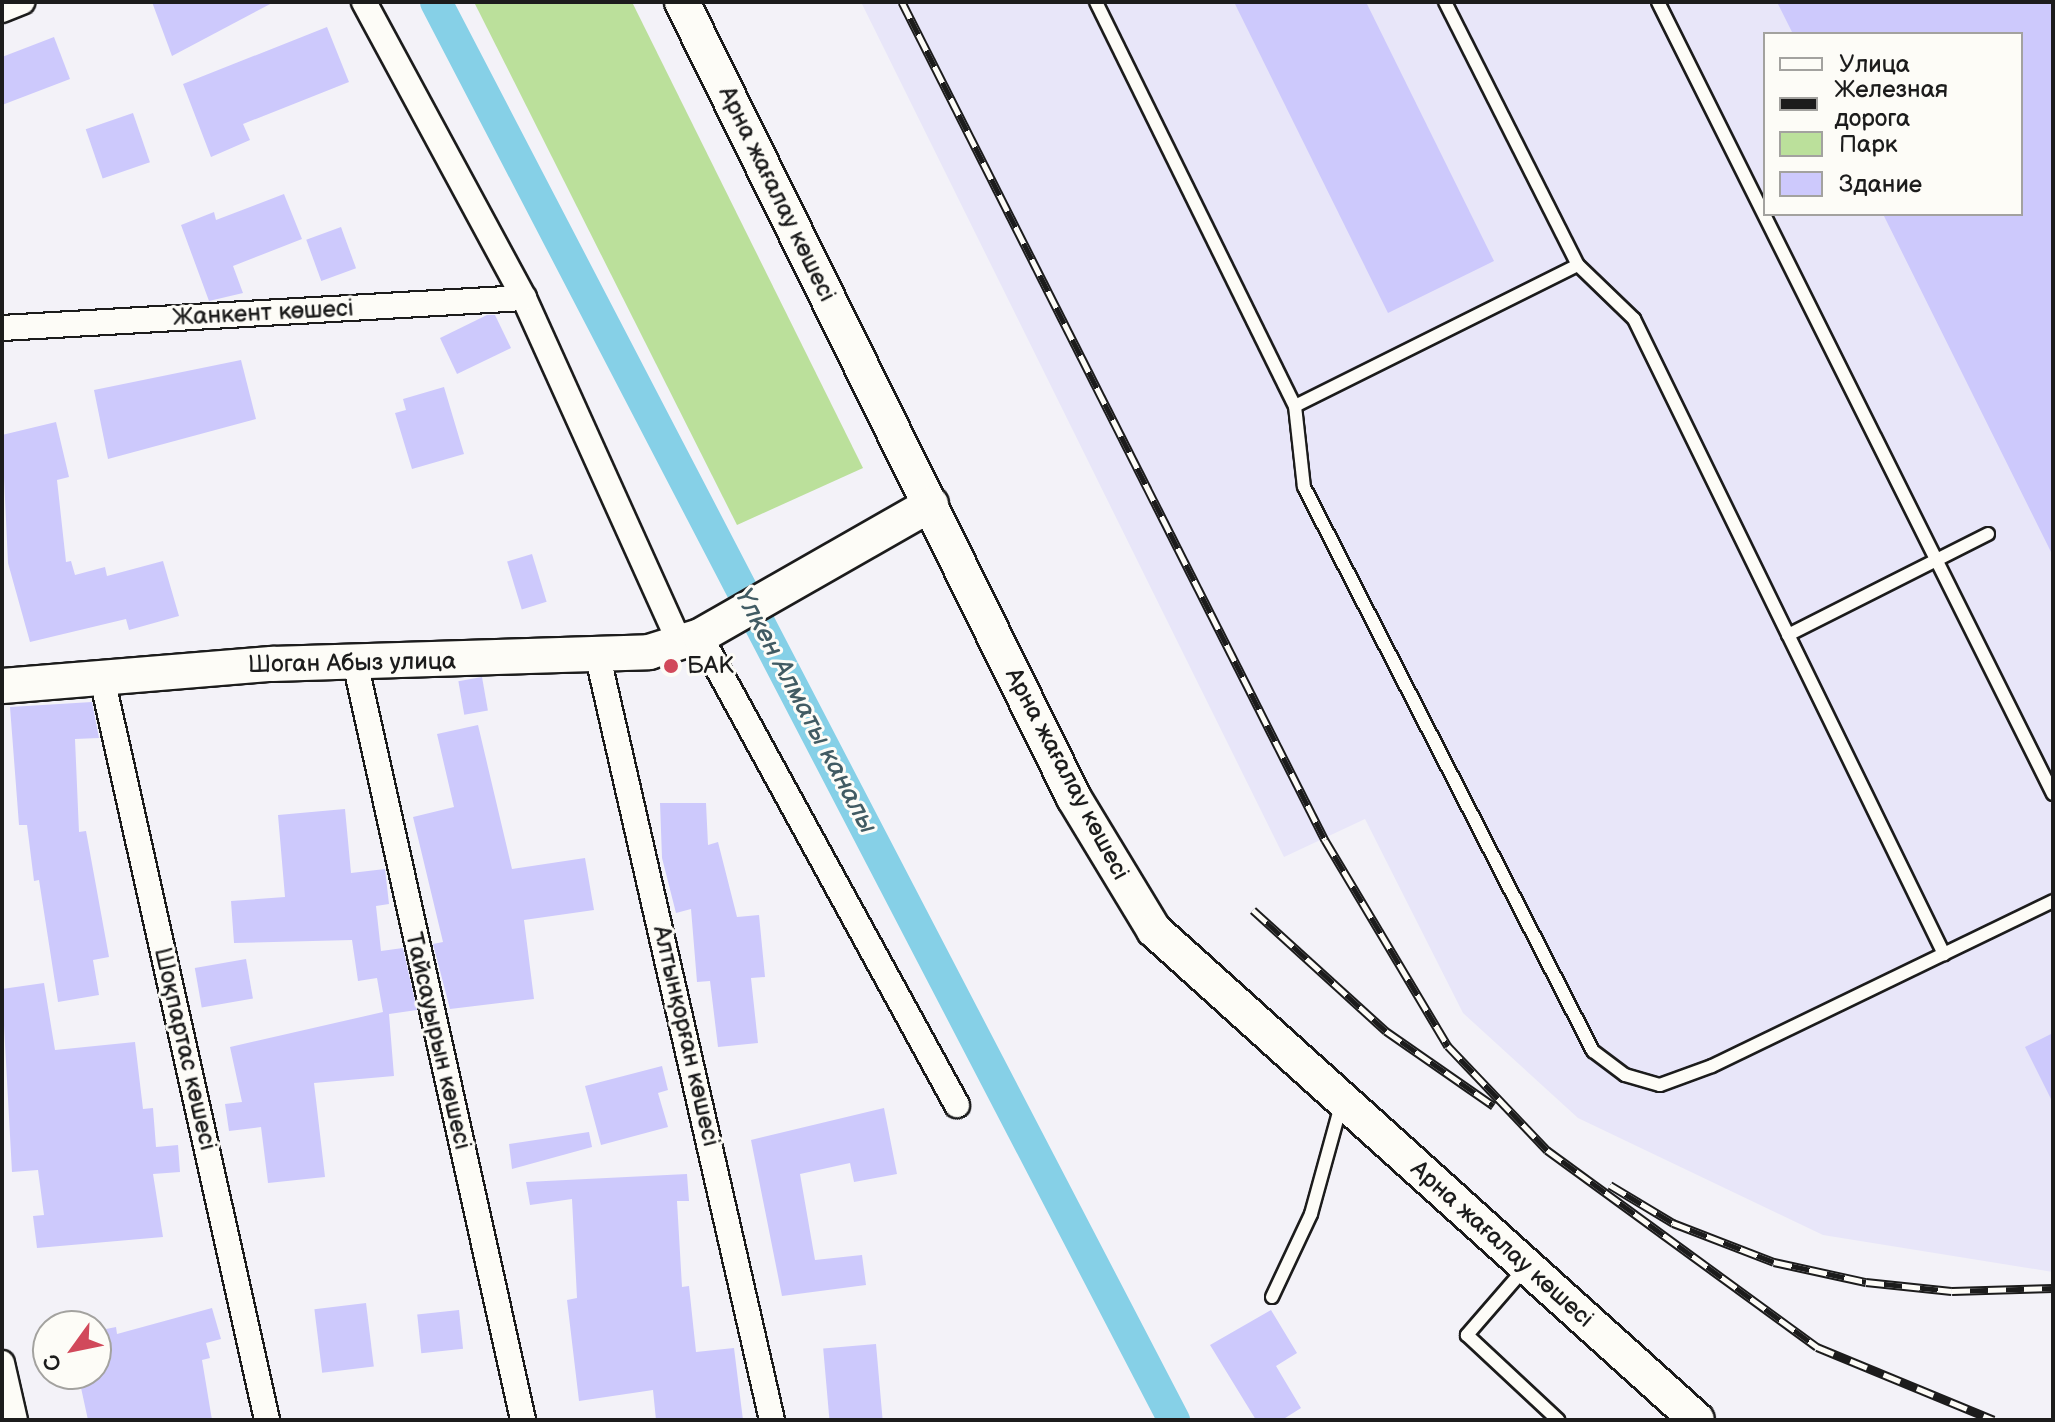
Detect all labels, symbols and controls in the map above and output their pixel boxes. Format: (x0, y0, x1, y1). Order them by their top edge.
legend (1763, 32, 2023, 216)
text: Улица (1839, 50, 1910, 79)
text: Железная дорога (1834, 75, 1948, 133)
street label: Арна жағалау көшесі (712, 82, 842, 306)
text: Парк (1839, 130, 1897, 159)
text: Здание (1839, 170, 1922, 199)
street label: Жанкент көшесі (172, 294, 354, 332)
water label: Үлкен Алматы каналы (727, 583, 883, 839)
street label: Шоган Абыз улица (248, 647, 456, 679)
place label: БАК (687, 652, 734, 680)
marker: БАК (662, 657, 680, 675)
street label: Арна жағалау көшесі (999, 663, 1135, 885)
street label: Алтынқорған көшесі (647, 923, 725, 1149)
street label: Тайсауырын көшесі (399, 930, 477, 1152)
street label: Шоқпартас көшесі (148, 945, 222, 1153)
street label: Арна жағалау көшесі (1405, 1154, 1599, 1334)
north arrow (32, 1310, 112, 1390)
text: С (38, 1348, 69, 1376)

